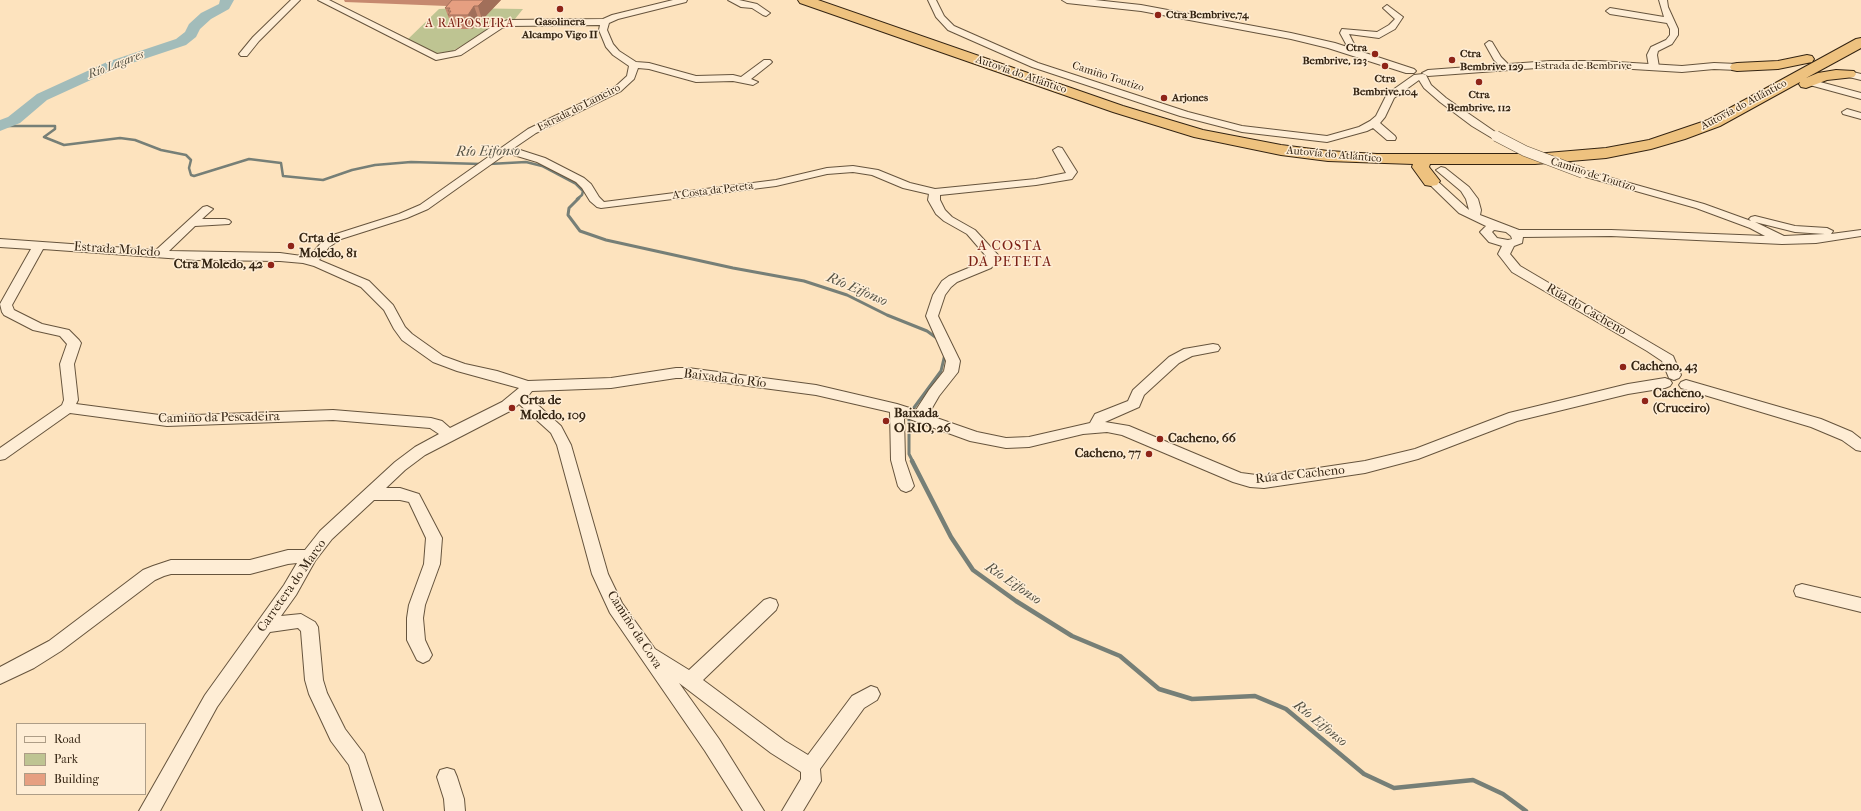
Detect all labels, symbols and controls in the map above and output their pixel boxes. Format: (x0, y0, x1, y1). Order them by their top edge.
marker: Gasolinera Alcampo Vigo II (555, 4, 565, 14)
place label: Ctra Bembrive,74 (1166, 8, 1248, 22)
marker: Ctra Bembrive,74 (1153, 10, 1163, 20)
place label: Gasolinera Alcampo Vigo II (522, 15, 598, 41)
district label: A RAPOSEIRA (425, 17, 515, 31)
place label: Ctra Bembrive, 123 (1302, 41, 1367, 67)
place label: Ctra Bembrive 129 (1460, 47, 1524, 73)
water label: Río Lagares (86, 48, 146, 82)
marker: Ctra Bembrive, 123 (1370, 49, 1380, 59)
street label: Autovía do Atlántico (974, 53, 1068, 97)
marker: Ctra Bembrive 129 (1447, 55, 1457, 65)
street label: Camiño Toutizo (1070, 59, 1146, 95)
street label: Estrada de Bembrive (1534, 59, 1632, 73)
marker: Ctra Bembrive,104 (1380, 61, 1390, 71)
place label: Ctra Bembrive,104 (1353, 72, 1417, 98)
marker: Ctra Bembrive, 112 (1474, 77, 1484, 87)
street label: Autovía do Atlántico (1699, 77, 1789, 133)
street label: Estrada do Lameiro (535, 81, 623, 135)
place label: Ctra Bembrive, 112 (1447, 88, 1511, 114)
place label: Arjones (1172, 91, 1208, 105)
marker: Arjones (1159, 93, 1169, 103)
water label: Río Eifonso (456, 143, 520, 161)
street label: Autovía do Atlántico (1286, 144, 1382, 166)
street label: Camino de Toutizo (1549, 155, 1637, 195)
street label: A Costa da Peteta (672, 179, 754, 203)
place label: Crta de Moledo, 81 (299, 231, 357, 262)
street label: Estrada Moledo (73, 239, 161, 261)
district label: A COSTA DA PETETA (968, 239, 1052, 272)
marker: Crta de Moledo, 81 (286, 241, 296, 251)
place label: Ctra Moledo, 42 (174, 257, 263, 273)
marker: Ctra Moledo, 42 (266, 260, 276, 270)
water label: Río Eifonso (824, 270, 890, 310)
street label: Rúa do Cacheno (1543, 281, 1629, 339)
place label: Cacheno, 43 (1631, 359, 1698, 375)
marker: Cacheno, 43 (1618, 362, 1628, 372)
street label: Baixada do Río (683, 366, 767, 392)
place label: Cacheno, (Cruceiro) (1653, 386, 1710, 417)
place label: Crta de Moledo, 109 (520, 393, 586, 424)
marker: Cacheno, (Cruceiro) (1640, 396, 1650, 406)
marker: Crta de Moledo, 109 (507, 403, 517, 413)
place label: Baixada O RIO, 26 (894, 406, 951, 437)
street label: Camiño da Pescadeira (158, 409, 280, 427)
marker: Baixada O RIO, 26 (881, 416, 891, 426)
place label: Cacheno, 66 (1168, 431, 1236, 447)
marker: Cacheno, 66 (1155, 434, 1165, 444)
place label: Cacheno, 77 (1075, 446, 1141, 462)
marker: Cacheno, 77 (1144, 449, 1154, 459)
street label: Rúa de Cacheno (1255, 463, 1345, 487)
street label: Carretera do Marco (254, 537, 330, 635)
water label: Río Eifonso (982, 559, 1044, 609)
street label: Camiño da Cova (603, 588, 665, 672)
water label: Río Eifonso (1290, 697, 1350, 751)
legend (16, 723, 146, 795)
text: Road (54, 732, 81, 746)
text: Park (54, 752, 78, 766)
text: Building (54, 772, 99, 786)

